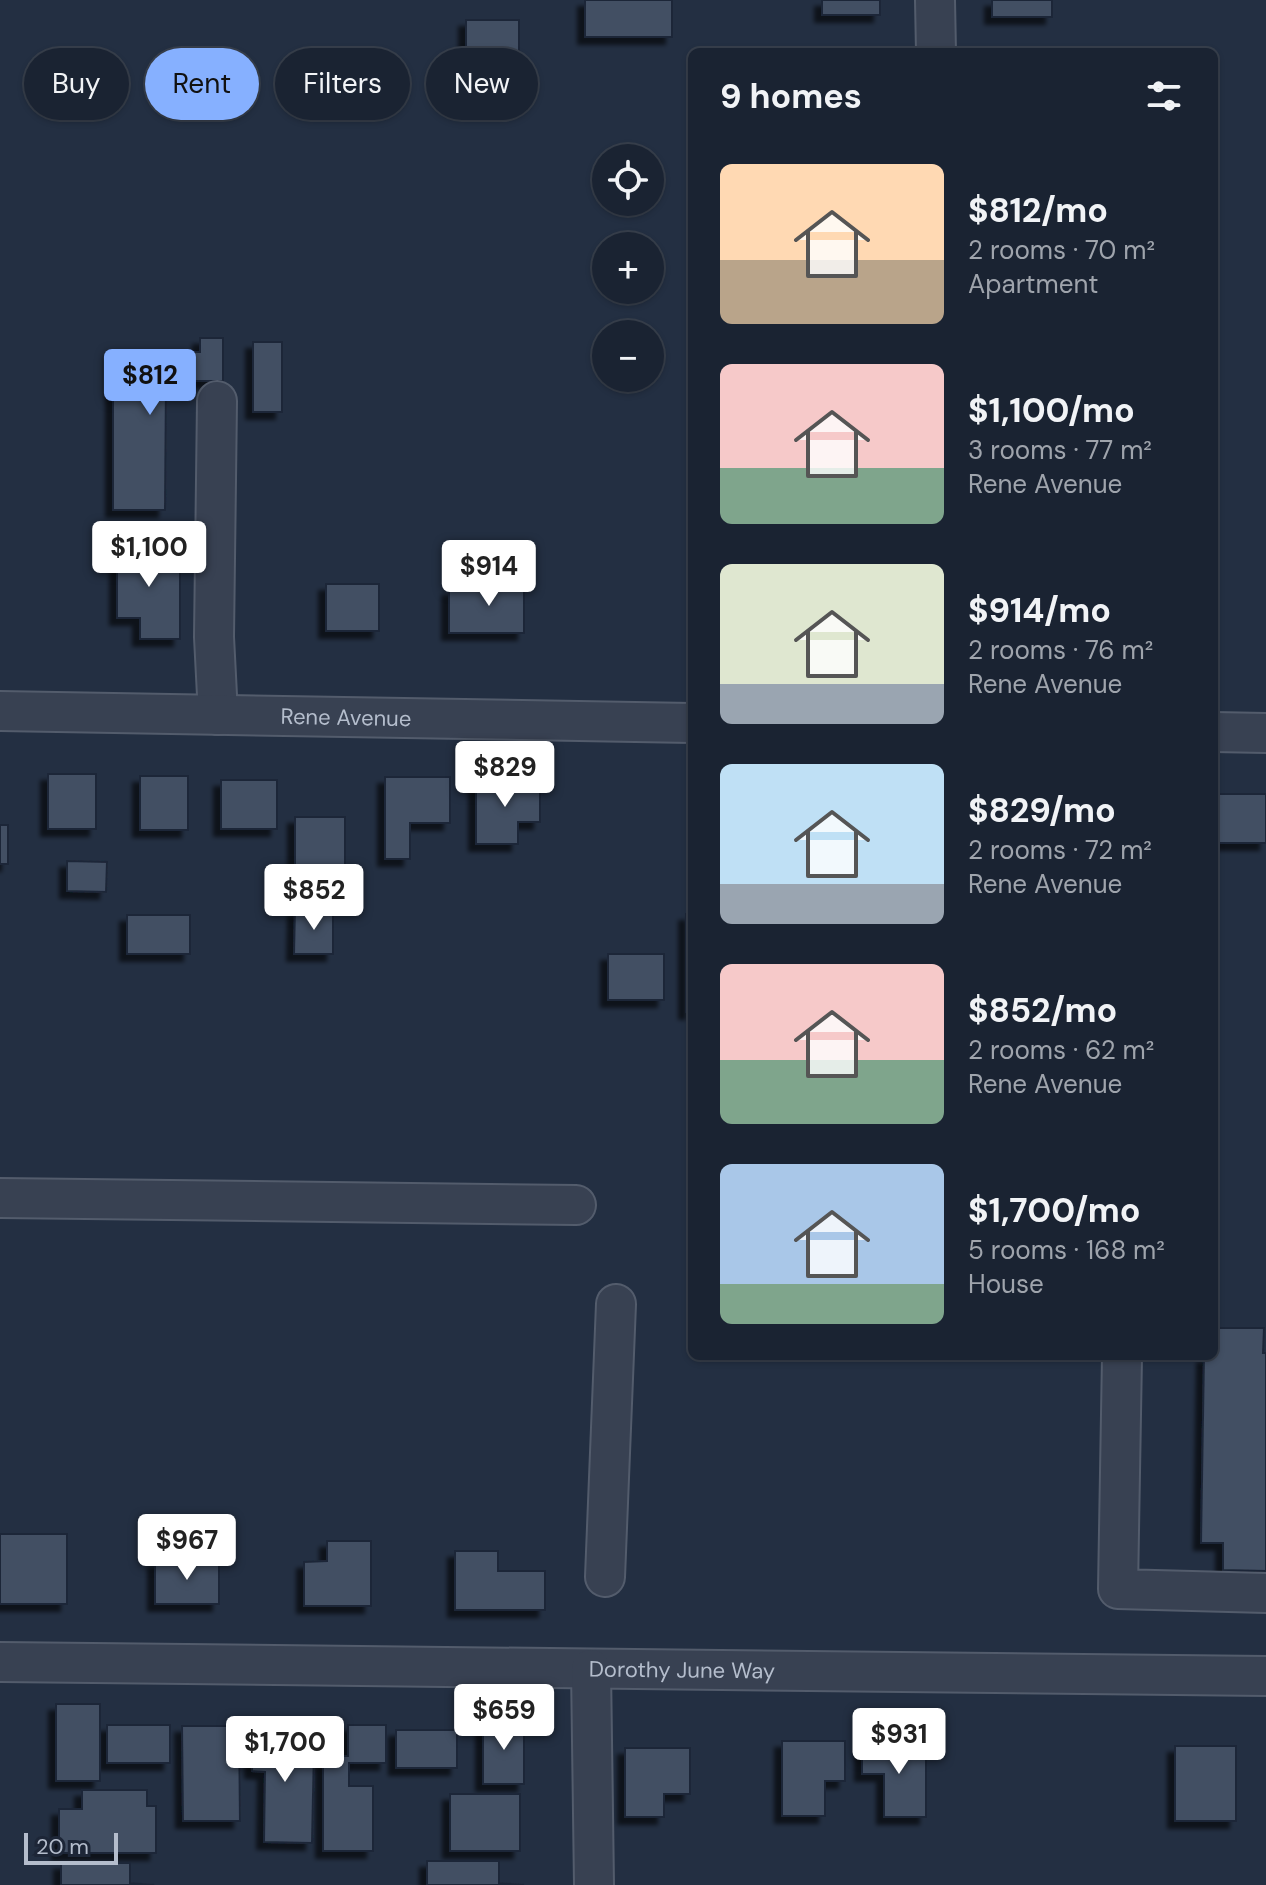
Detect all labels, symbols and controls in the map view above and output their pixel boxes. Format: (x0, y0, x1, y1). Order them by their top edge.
chip: Buy (24, 48, 129, 120)
chip: Rent (145, 48, 259, 120)
chip: Filters (275, 48, 410, 120)
chip: New (426, 48, 538, 120)
text: 9 homes (720, 74, 862, 119)
icon: filters (1142, 74, 1186, 118)
map controls (592, 144, 664, 392)
button: locate (592, 144, 664, 216)
text: $812/mo (968, 188, 1108, 233)
icon: home (784, 196, 880, 292)
button: + (592, 232, 664, 304)
text: 2 rooms · 70 m² (968, 233, 1155, 267)
text: Apartment (968, 267, 1099, 301)
button: − (592, 320, 664, 392)
pin: $812 (103, 349, 197, 417)
text: $812 (122, 358, 178, 392)
text: $1,100/mo (968, 388, 1135, 433)
icon: home (784, 396, 880, 492)
text: 3 rooms · 77 m² (968, 433, 1152, 467)
text: Rene Avenue (968, 467, 1122, 501)
pin: $1,100 (84, 521, 214, 589)
text: $1,100 (110, 530, 188, 564)
pin: $914 (442, 540, 536, 608)
text: $914 (460, 549, 518, 583)
text: $914/mo (968, 588, 1111, 633)
icon: home (784, 596, 880, 692)
text: 2 rooms · 76 m² (968, 633, 1153, 667)
text: Rene Avenue (968, 667, 1122, 701)
street label: Rene Avenue (280, 702, 412, 733)
pin: $829 (458, 741, 552, 809)
text: $829 (473, 750, 537, 784)
text: $829/mo (968, 788, 1116, 833)
icon: home (784, 796, 880, 892)
text: 2 rooms · 72 m² (968, 833, 1152, 867)
pin: $852 (267, 864, 361, 932)
text: Rene Avenue (968, 867, 1122, 901)
text: $852 (282, 873, 346, 907)
text: $852/mo (968, 988, 1117, 1033)
icon: home (784, 996, 880, 1092)
text: 2 rooms · 62 m² (968, 1033, 1154, 1067)
text: Rene Avenue (968, 1067, 1122, 1101)
text: $1,700/mo (968, 1188, 1140, 1233)
icon: home (784, 1196, 880, 1292)
text: 5 rooms · 168 m² (968, 1233, 1165, 1267)
text: House (968, 1267, 1044, 1301)
pin: $967 (140, 1514, 234, 1582)
text: $967 (156, 1523, 218, 1557)
street label: Dorothy June Way (589, 1655, 775, 1686)
pin: $659 (457, 1684, 551, 1752)
text: $659 (472, 1693, 536, 1727)
pin: $931 (852, 1708, 946, 1776)
pin: $1,700 (220, 1716, 350, 1784)
text: $931 (871, 1717, 928, 1751)
text: $1,700 (244, 1725, 326, 1759)
scale bar (24, 1829, 118, 1865)
text: 20 m (36, 1832, 89, 1861)

